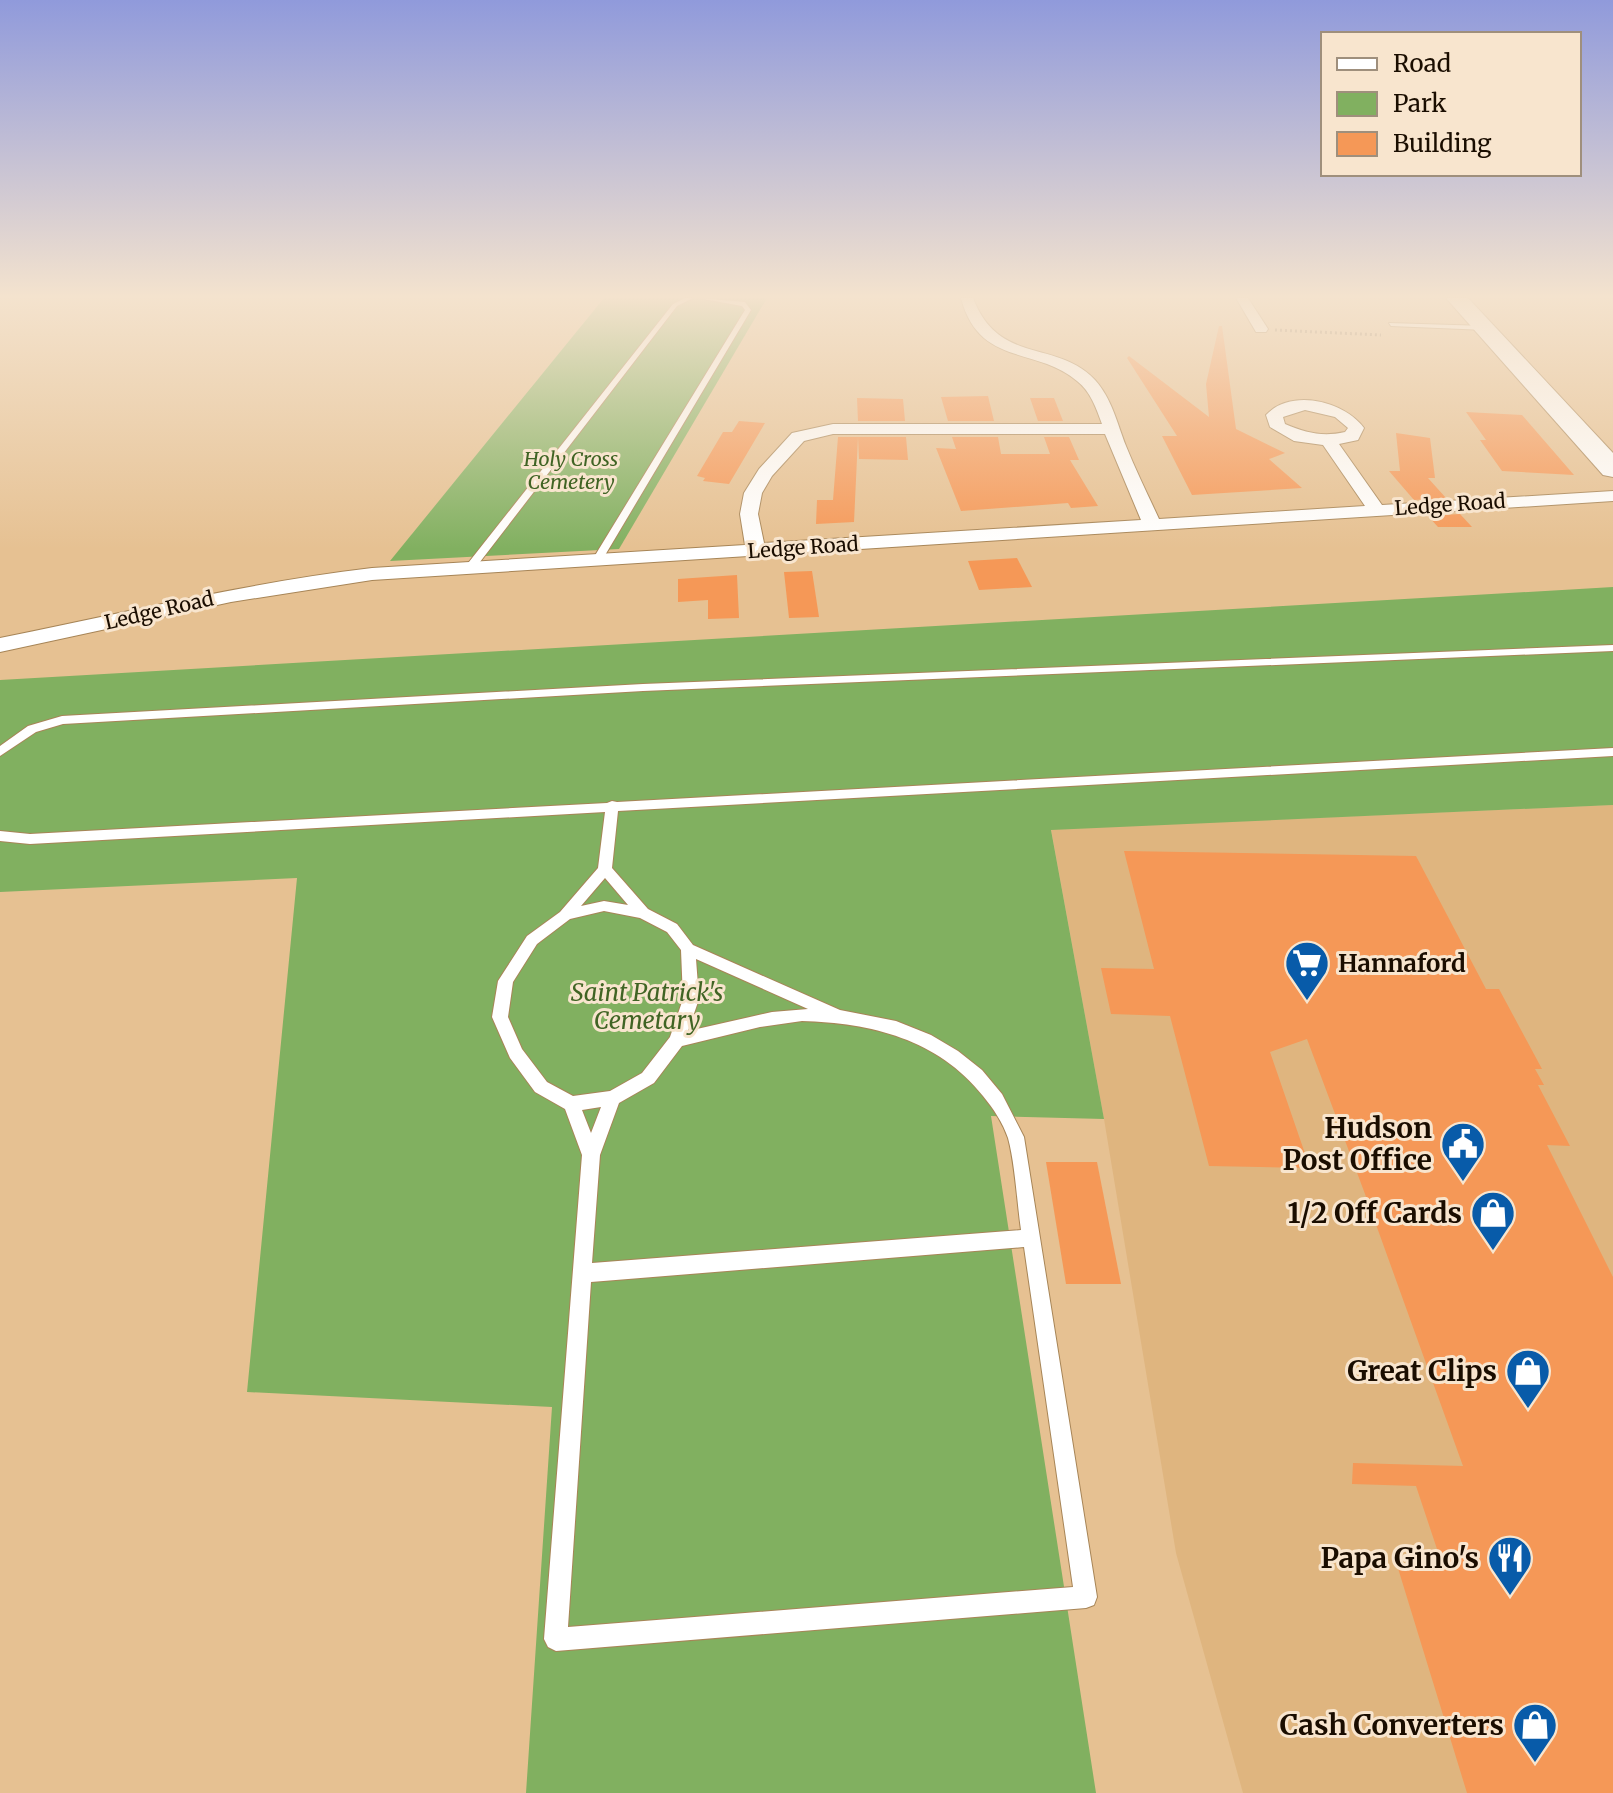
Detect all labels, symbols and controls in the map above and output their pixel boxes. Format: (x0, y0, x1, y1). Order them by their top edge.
legend (1321, 32, 1581, 176)
text: Road (1393, 48, 1451, 79)
text: Park (1393, 88, 1447, 119)
text: Building (1393, 128, 1492, 159)
park label: Holy Cross Cemetery (523, 446, 618, 494)
street label: Ledge Road (1394, 488, 1506, 520)
street label: Ledge Road (747, 531, 859, 563)
street label: Ledge Road (102, 585, 216, 635)
supermarket icon: Hannaford (1283, 939, 1331, 1002)
place label: Hannaford (1338, 948, 1466, 979)
park label: Saint Patrick's Cemetary (571, 977, 723, 1036)
place label: Hudson Post Office (1283, 1110, 1432, 1178)
public building icon: Hudson Post Office (1439, 1120, 1487, 1183)
shop icon: 1/2 Off Cards (1469, 1189, 1517, 1252)
place label: 1/2 Off Cards (1288, 1195, 1462, 1231)
shop icon: Great Clips (1504, 1347, 1552, 1410)
place label: Great Clips (1347, 1353, 1497, 1389)
restaurant icon: Papa Gino's (1486, 1534, 1534, 1597)
place label: Papa Gino's (1320, 1540, 1479, 1576)
shop icon: Cash Converters (1511, 1701, 1559, 1764)
place label: Cash Converters (1280, 1707, 1504, 1743)

